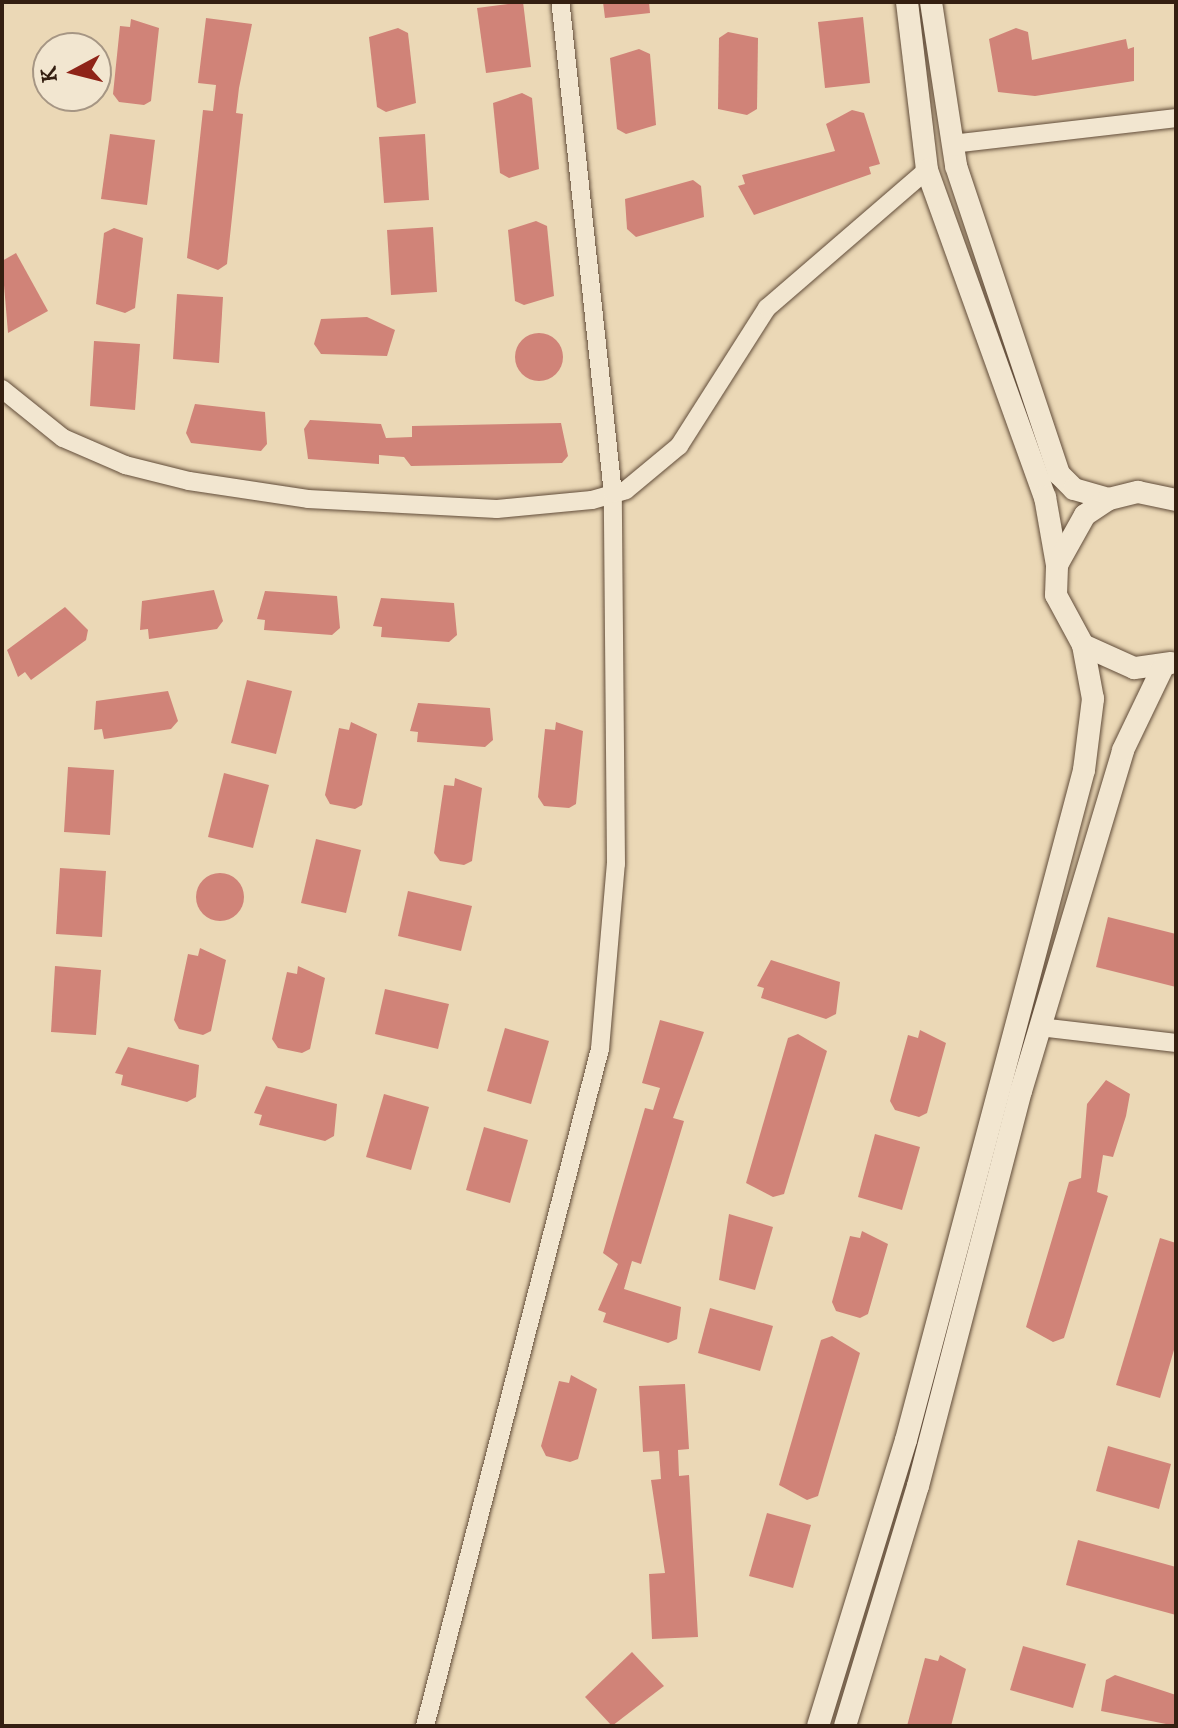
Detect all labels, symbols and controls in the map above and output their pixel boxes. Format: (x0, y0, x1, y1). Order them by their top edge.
north arrow (32, 32, 112, 112)
text: K (35, 65, 65, 84)

